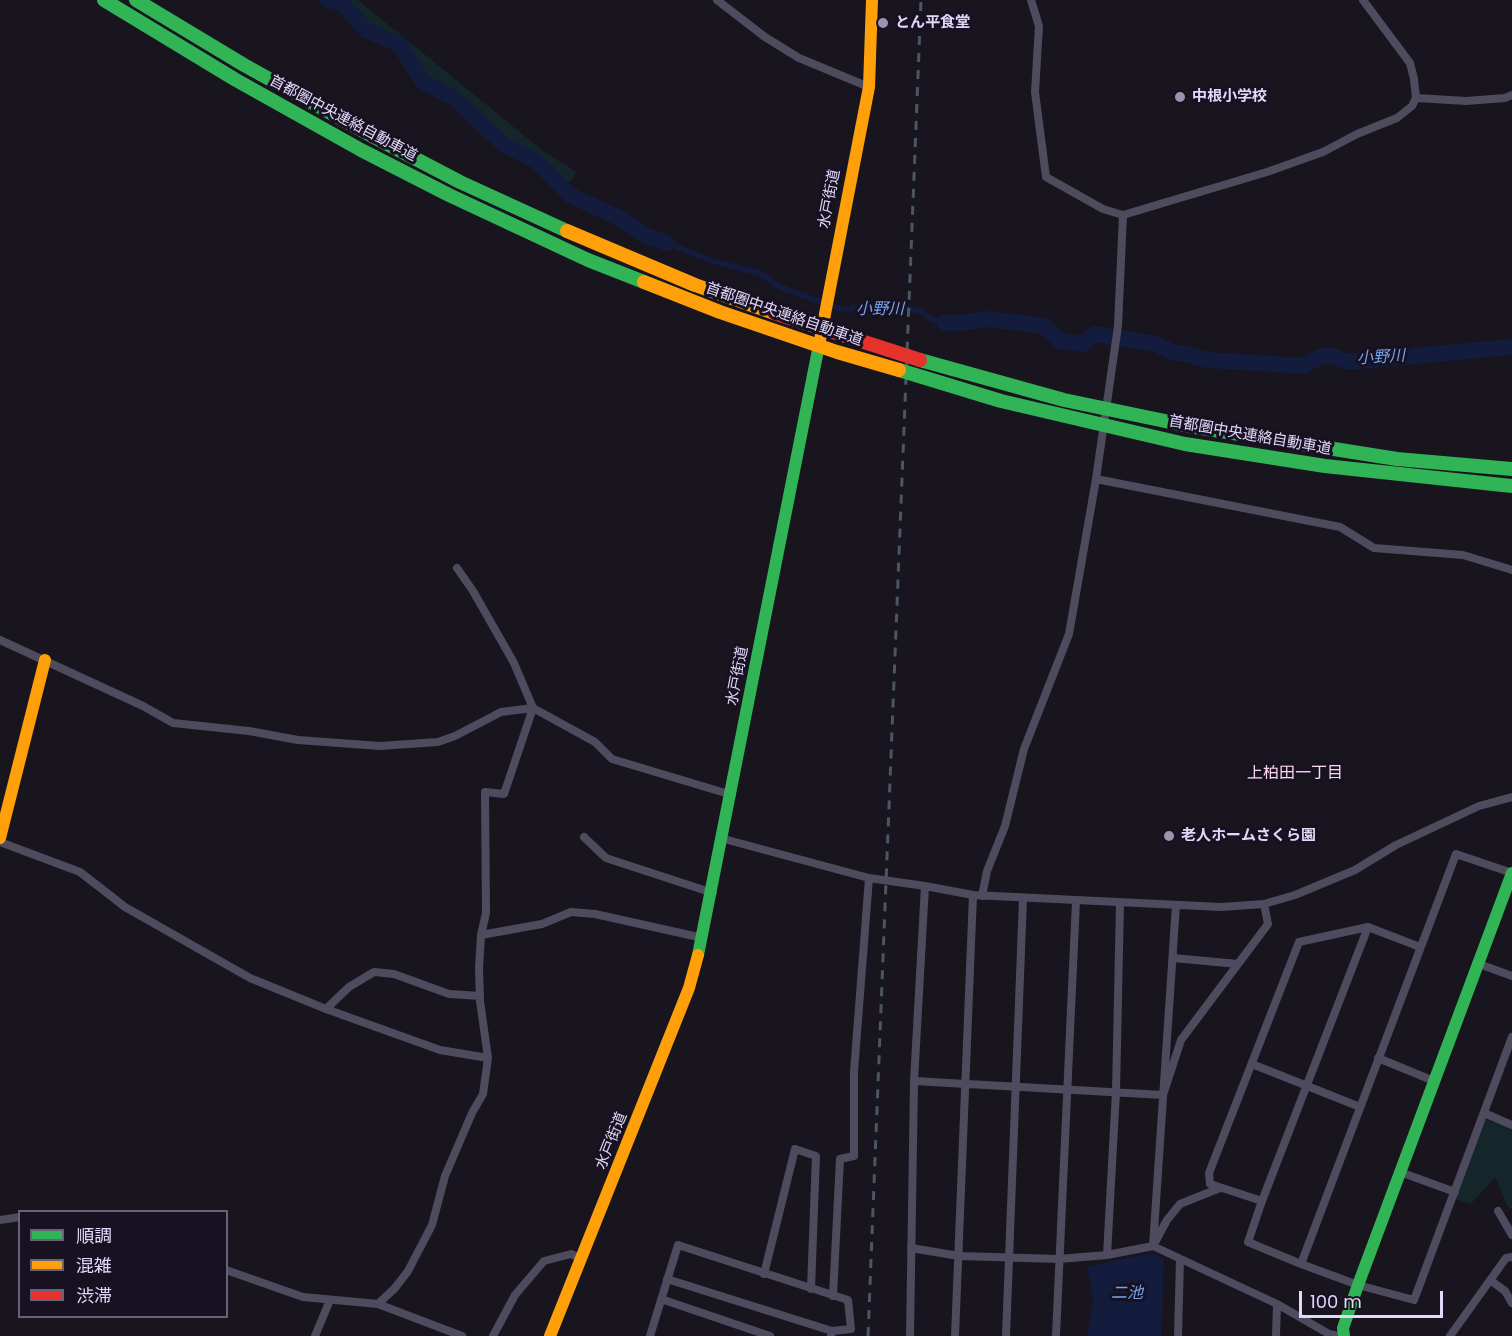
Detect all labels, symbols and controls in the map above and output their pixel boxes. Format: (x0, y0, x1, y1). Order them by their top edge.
place label: とん平食堂 (895, 14, 970, 32)
marker: とん平食堂 (876, 16, 890, 30)
street label: 首都圏中央連絡自動車道 (266, 72, 420, 166)
place label: 中根小学校 (1192, 88, 1267, 106)
marker: 中根小学校 (1173, 90, 1187, 104)
street label: 水戸街道 (815, 168, 845, 230)
street label: 首都圏中央連絡自動車道 (703, 280, 865, 350)
water label: 小野川 (856, 300, 904, 320)
water label: 小野川 (1357, 347, 1405, 369)
street label: 首都圏中央連絡自動車道 (1167, 413, 1333, 459)
street label: 水戸街道 (723, 645, 753, 707)
district label: 上柏田一丁目 (1247, 764, 1343, 784)
place label: 老人ホームさくら園 (1181, 827, 1316, 845)
marker: 老人ホームさくら園 (1162, 829, 1176, 843)
street label: 水戸街道 (592, 1110, 632, 1172)
legend (18, 1210, 228, 1318)
text: 順調 (76, 1223, 112, 1248)
text: 混雑 (76, 1253, 112, 1278)
scale bar (1302, 1279, 1446, 1317)
text: 渋滞 (76, 1283, 112, 1308)
water label: 二池 (1111, 1284, 1143, 1304)
text: 100 m (1310, 1289, 1362, 1314)

